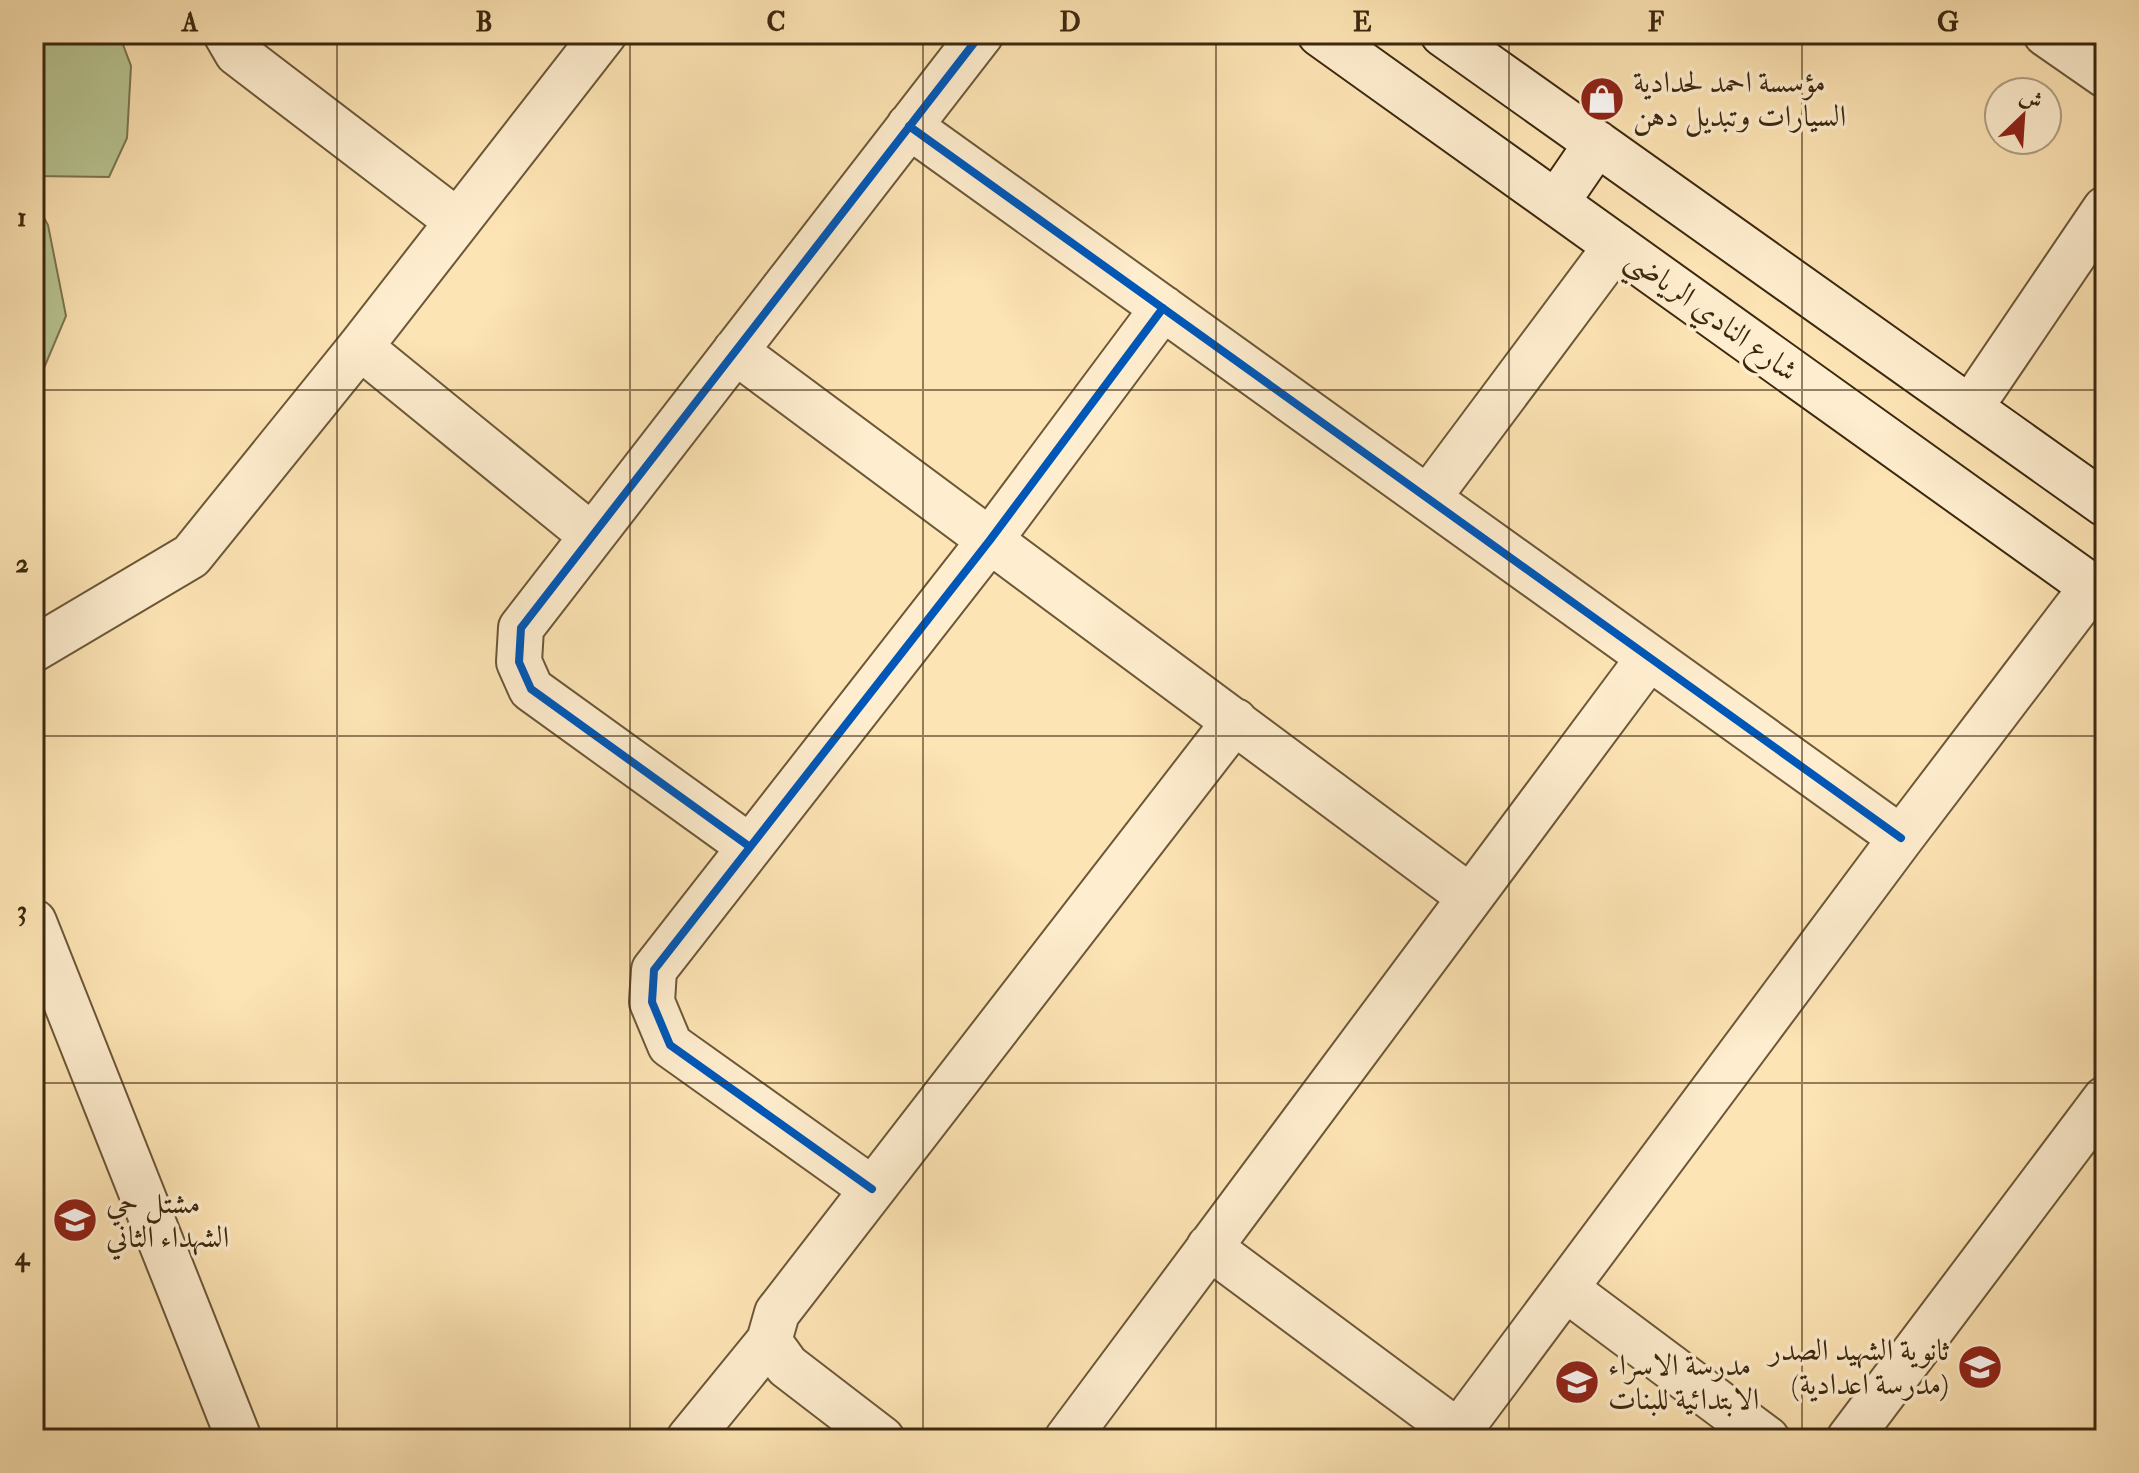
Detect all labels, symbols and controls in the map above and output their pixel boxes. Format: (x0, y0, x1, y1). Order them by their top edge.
text: A (181, 7, 199, 39)
text: B (475, 7, 493, 39)
text: C (766, 7, 786, 39)
text: D (1059, 7, 1081, 39)
text: E (1353, 7, 1372, 39)
text: F (1648, 7, 1665, 39)
text: G (1937, 7, 1959, 39)
place label: مؤسسة احمد لحدادية السيارات وتبديل دهن (1633, 64, 1846, 137)
shop icon: مؤسسة احمد لحدادية السيارات وتبديل دهن (1578, 75, 1626, 123)
north arrow (1983, 76, 2063, 156)
text: ش (2015, 81, 2047, 116)
text: 1 (17, 202, 27, 234)
street label: شارع النادي الرياضي (1614, 240, 1805, 397)
text: 2 (15, 548, 29, 580)
text: 3 (17, 895, 27, 927)
place label: مشتل حي الشهداء الثاني (106, 1185, 229, 1261)
school or university icon: مشتل حي الشهداء الثاني (51, 1196, 99, 1244)
text: 4 (14, 1241, 31, 1273)
place label: ثانوية الشهيد الصدر (مدرسة اعدادية) (1766, 1332, 1949, 1403)
school or university icon: ثانوية الشهيد الصدر (مدرسة اعدادية) (1956, 1343, 2004, 1391)
place label: مدرسة الاسراء الابتدائية للبنات (1608, 1347, 1759, 1418)
school or university icon: مدرسة الاسراء الابتدائية للبنات (1553, 1358, 1601, 1406)

